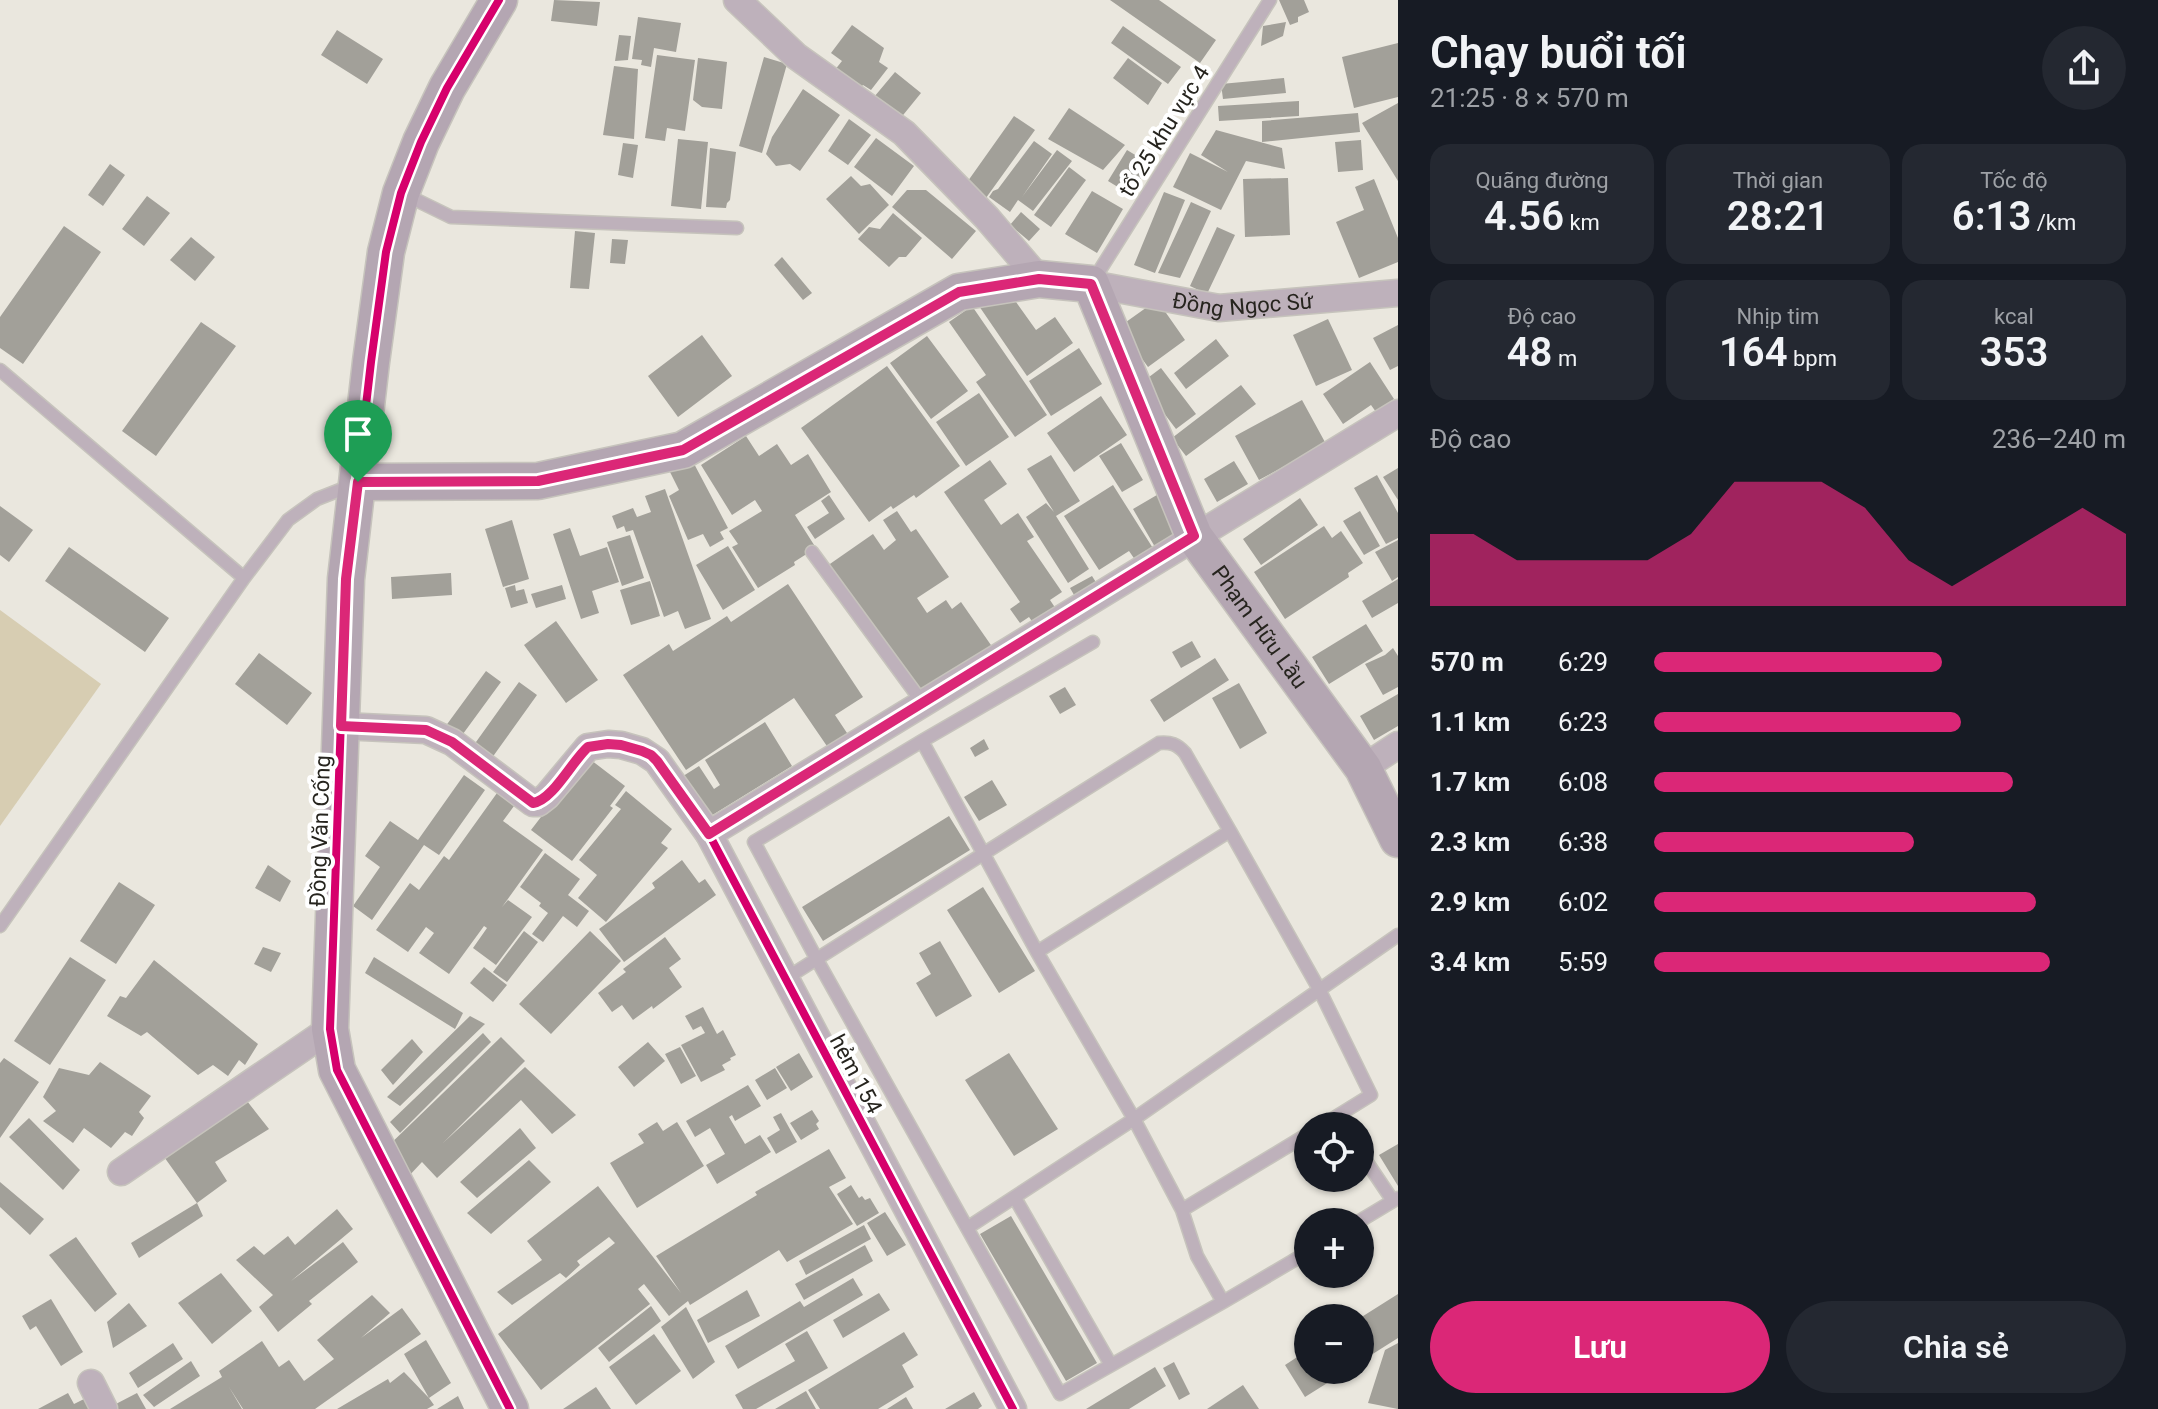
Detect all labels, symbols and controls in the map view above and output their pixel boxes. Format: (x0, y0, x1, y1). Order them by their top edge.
button: share (2042, 26, 2126, 110)
text: Chạy buổi tối (1430, 27, 1687, 79)
street label: tổ 25 khu vực 4 (1114, 61, 1214, 201)
text: 21:25 · 8 × 570 m (1430, 83, 1629, 113)
text: Quãng đường (1475, 168, 1609, 193)
text: Thời gian (1733, 168, 1823, 193)
text: Tốc độ (1980, 168, 2048, 193)
text: 4.56 (1484, 193, 1564, 240)
text: 28:21 (1727, 193, 1829, 240)
text: 6:13 (1952, 193, 2031, 240)
text: km (1564, 210, 1600, 235)
text: /km (2031, 210, 2076, 235)
street label: Đồng Ngọc Sứ (1170, 287, 1315, 321)
text: Độ cao (1508, 304, 1576, 329)
text: Nhịp tim (1737, 304, 1819, 329)
text: kcal (1994, 304, 2034, 329)
text: 48 (1507, 329, 1552, 376)
text: 164 (1719, 329, 1788, 376)
text: 353 (1980, 329, 2048, 376)
text: m (1552, 346, 1577, 371)
text: bpm (1788, 346, 1837, 371)
pin (324, 400, 392, 482)
icon: arrive (336, 412, 380, 456)
text: Độ cao (1430, 424, 1511, 454)
text: 236–240 m (1992, 424, 2126, 454)
street label: Phạm Hữu Lầu (1207, 560, 1313, 693)
text: 570 m (1430, 647, 1504, 677)
text: 6:29 (1558, 647, 1608, 677)
text: 1.1 km (1430, 707, 1510, 737)
text: 6:23 (1558, 707, 1608, 737)
street label: Đồng Văn Cống (305, 755, 335, 907)
text: 1.7 km (1430, 767, 1510, 797)
text: 6:08 (1558, 767, 1608, 797)
text: 2.3 km (1430, 827, 1510, 857)
text: 6:38 (1558, 827, 1608, 857)
text: 2.9 km (1430, 887, 1510, 917)
text: 6:02 (1558, 887, 1608, 917)
text: 3.4 km (1430, 947, 1510, 977)
text: 5:59 (1558, 947, 1608, 977)
street label: hẻm 154 (825, 1030, 887, 1118)
map controls (1294, 1112, 1374, 1384)
button: locate (1294, 1112, 1374, 1192)
button: + (1294, 1208, 1374, 1288)
button: Lưu (1430, 1301, 1770, 1393)
button: Chia sẻ (1786, 1301, 2126, 1393)
button: − (1294, 1304, 1374, 1384)

